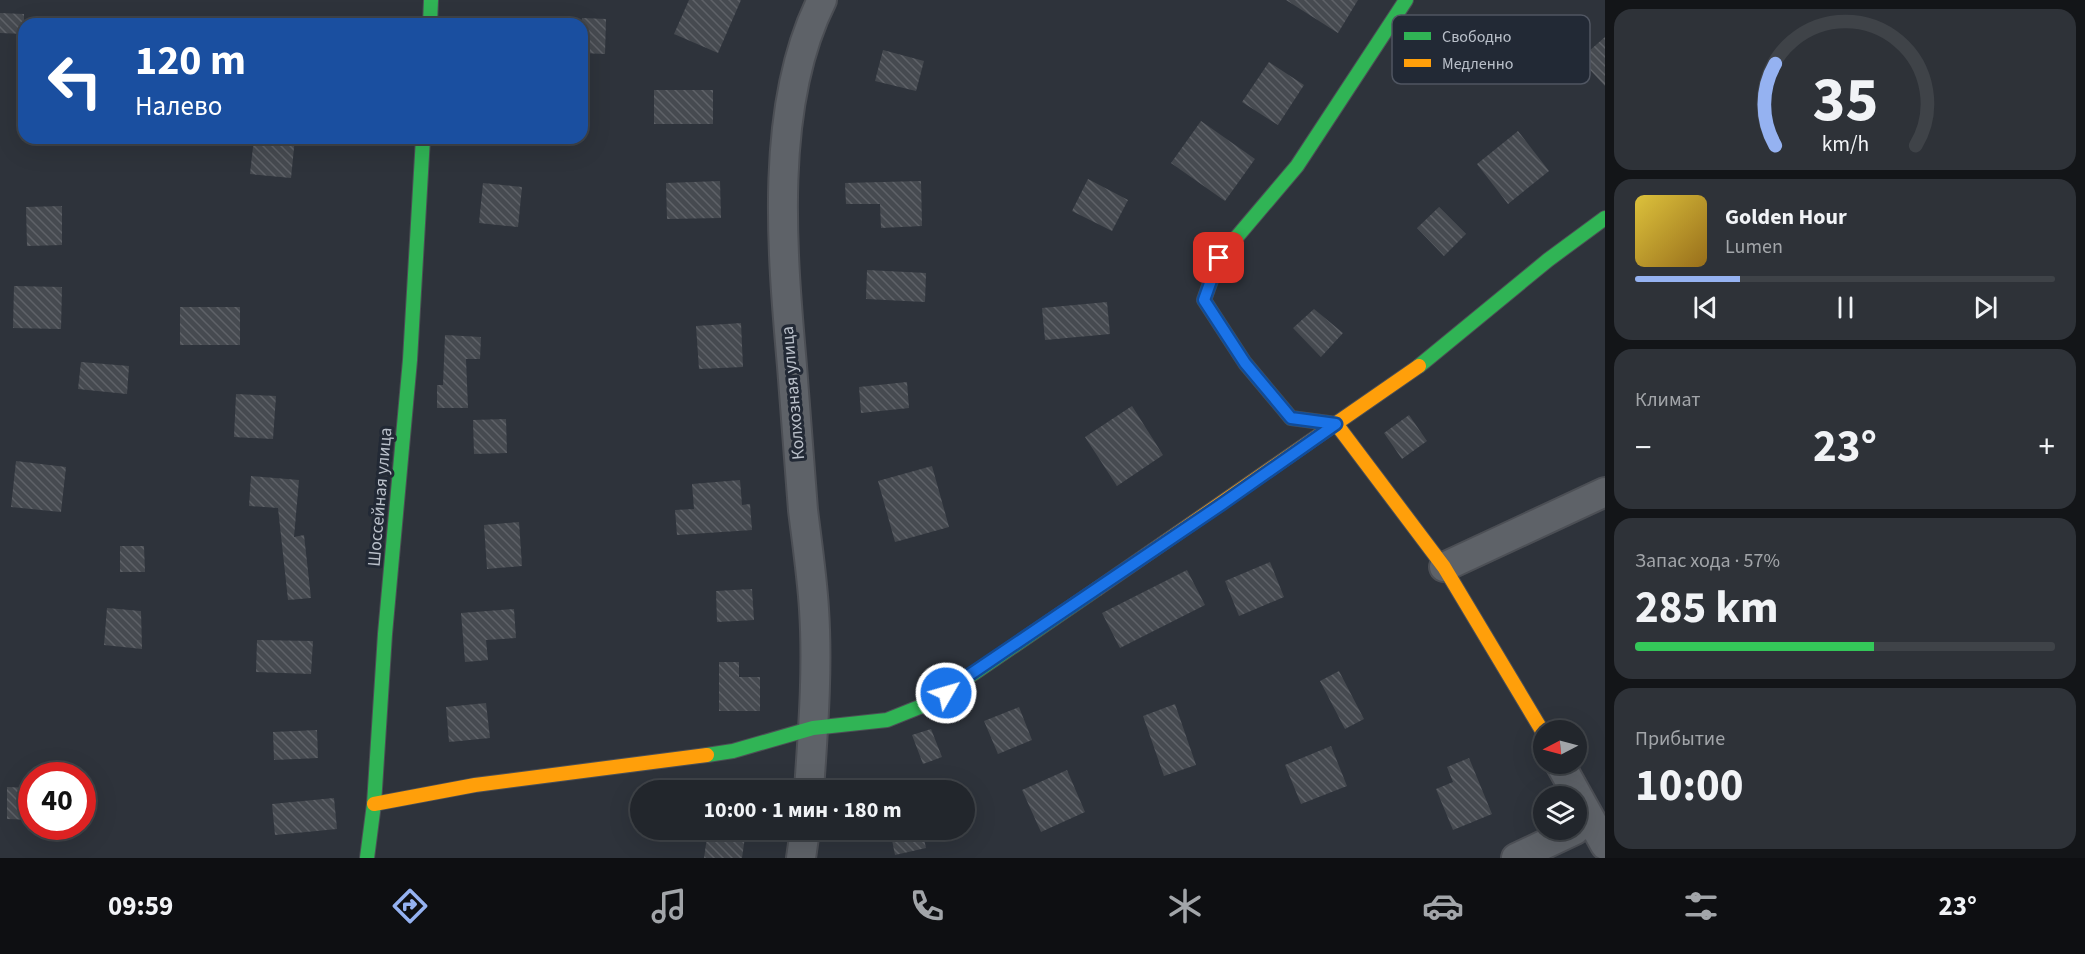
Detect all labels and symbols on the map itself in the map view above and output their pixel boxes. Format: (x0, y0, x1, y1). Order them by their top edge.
legend (1392, 15, 1590, 84)
text: Свободно (1442, 26, 1512, 48)
text: Медленно (1442, 53, 1513, 75)
pin (1193, 232, 1244, 283)
street label: Колхозная улица (775, 325, 811, 461)
street label: Шоссейная улица (361, 426, 399, 568)
position arrow (914, 661, 978, 725)
north arrow (1533, 720, 1587, 774)
speed limit sign: 40 (18, 762, 96, 840)

